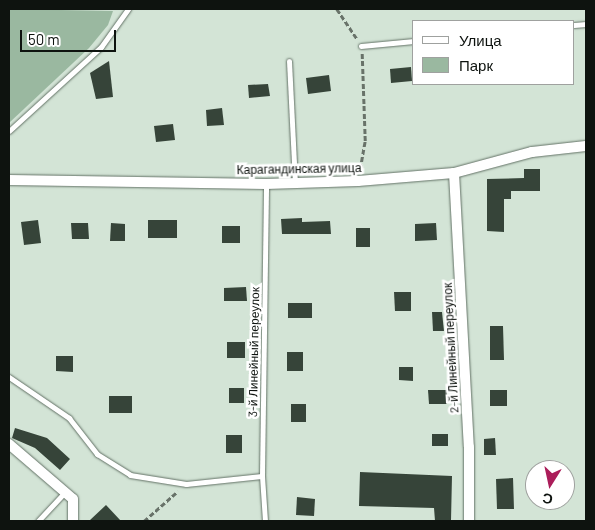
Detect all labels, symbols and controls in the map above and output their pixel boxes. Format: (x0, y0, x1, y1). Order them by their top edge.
scale bar (22, 20, 119, 52)
legend (412, 20, 575, 85)
text: 50 m (28, 30, 60, 48)
text: Улица (459, 31, 502, 49)
text: Парк (459, 56, 493, 74)
street label: Карагандинская улица (236, 161, 362, 177)
street label: 2-й Линейный переулок (440, 283, 462, 413)
street label: 3-й Линейный переулок (246, 287, 262, 417)
north arrow (525, 460, 575, 510)
text: С (541, 490, 554, 509)

